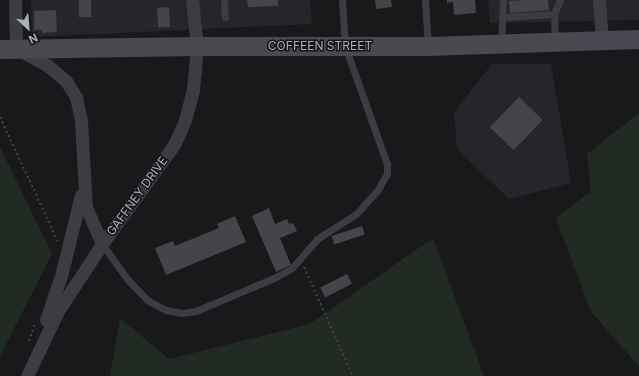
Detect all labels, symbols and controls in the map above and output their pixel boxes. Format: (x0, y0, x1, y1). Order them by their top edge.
north arrow (8, 8, 48, 48)
text: N (26, 31, 40, 47)
street label: COFFEEN STREET (268, 39, 372, 53)
street label: GAFFNEY DRIVE (104, 154, 170, 238)

